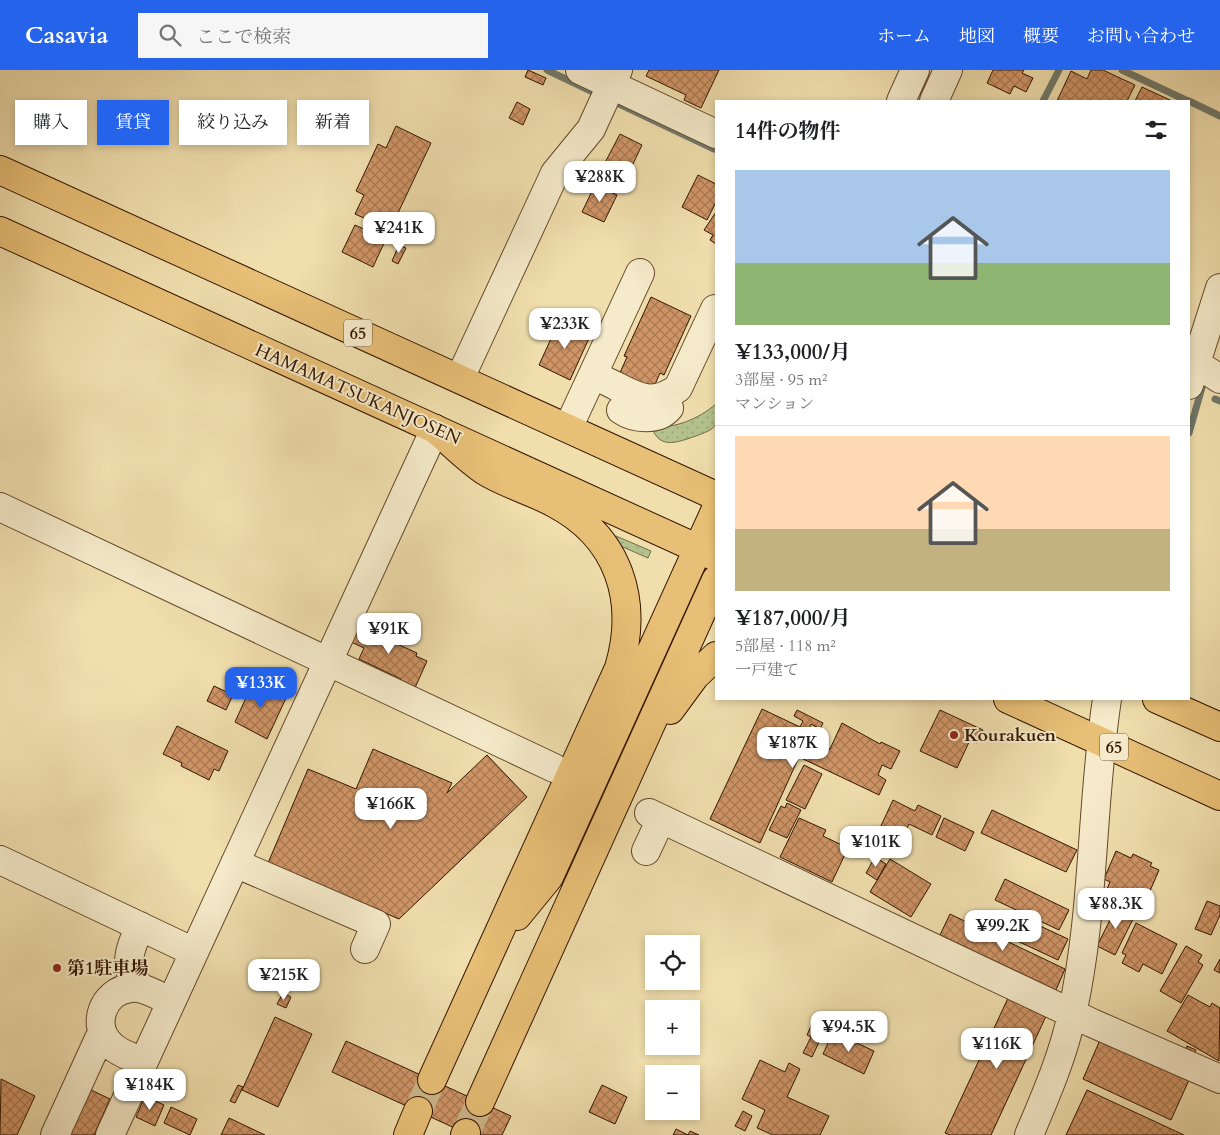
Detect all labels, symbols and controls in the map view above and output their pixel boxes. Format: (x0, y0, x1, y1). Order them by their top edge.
search box (138, 13, 488, 58)
text: Casavia (25, 19, 108, 52)
icon: search (156, 21, 184, 49)
text: ここで検索 (196, 24, 291, 50)
text: ホーム (877, 24, 931, 49)
text: 地図 (959, 24, 995, 49)
text: 概要 (1023, 24, 1059, 49)
text: お問い合わせ (1087, 24, 1195, 49)
chip: 購入 (15, 100, 87, 145)
chip: 賃貸 (97, 100, 169, 145)
chip: 絞り込み (179, 100, 287, 145)
chip: 新着 (297, 100, 369, 145)
icon: filters (1142, 116, 1170, 144)
text: 14件の物件 (735, 117, 841, 146)
pin: ¥288K (565, 160, 635, 203)
text: ¥288K (575, 166, 625, 188)
icon: home (908, 203, 998, 293)
pin: ¥241K (364, 212, 434, 254)
text: ¥241K (374, 217, 424, 239)
pin: ¥233K (530, 308, 600, 350)
text: ¥233K (540, 313, 590, 335)
road number: 65 (344, 320, 372, 346)
street label: HAMAMATSUKANJOSEN (251, 338, 465, 451)
text: ¥133,000/月 (735, 338, 851, 367)
text: 3部屋 · 95 m² (735, 369, 827, 391)
text: マンション (735, 393, 814, 415)
icon: home (908, 468, 998, 558)
text: ¥187,000/月 (735, 604, 851, 633)
pin: ¥91K (359, 612, 419, 655)
text: ¥91K (368, 618, 410, 640)
text: 5部屋 · 118 m² (735, 635, 836, 657)
text: 一戸建て (735, 659, 799, 681)
pin: ¥133K (226, 666, 296, 709)
text: ¥133K (236, 672, 286, 694)
place label: Kourakuen (964, 723, 1057, 748)
pin: ¥187K (758, 726, 828, 769)
marker: Kourakuen (948, 729, 960, 741)
text: ¥187K (768, 732, 818, 754)
road number: 65 (1100, 734, 1128, 760)
pin: ¥166K (356, 788, 426, 830)
text: ¥166K (366, 793, 416, 815)
pin: ¥101K (841, 826, 911, 868)
text: ¥101K (851, 831, 901, 853)
pin: ¥88.3K (1075, 888, 1157, 930)
text: ¥88.3K (1089, 893, 1143, 915)
pin: ¥99.2K (962, 910, 1044, 952)
text: ¥99.2K (976, 915, 1030, 937)
map controls (645, 935, 700, 1120)
button: locate (645, 935, 700, 990)
place label: 第1駐車場 (67, 956, 148, 981)
pin: ¥215K (249, 958, 319, 1001)
marker: 第1駐車場 (51, 962, 63, 974)
text: ¥215K (259, 964, 309, 986)
button: + (645, 1000, 700, 1055)
pin: ¥94.5K (808, 1010, 890, 1053)
text: ¥94.5K (822, 1016, 876, 1038)
pin: ¥116K (962, 1028, 1032, 1070)
text: ¥116K (972, 1033, 1022, 1055)
button: − (645, 1065, 700, 1120)
pin: ¥184K (115, 1068, 185, 1111)
text: ¥184K (125, 1074, 175, 1096)

